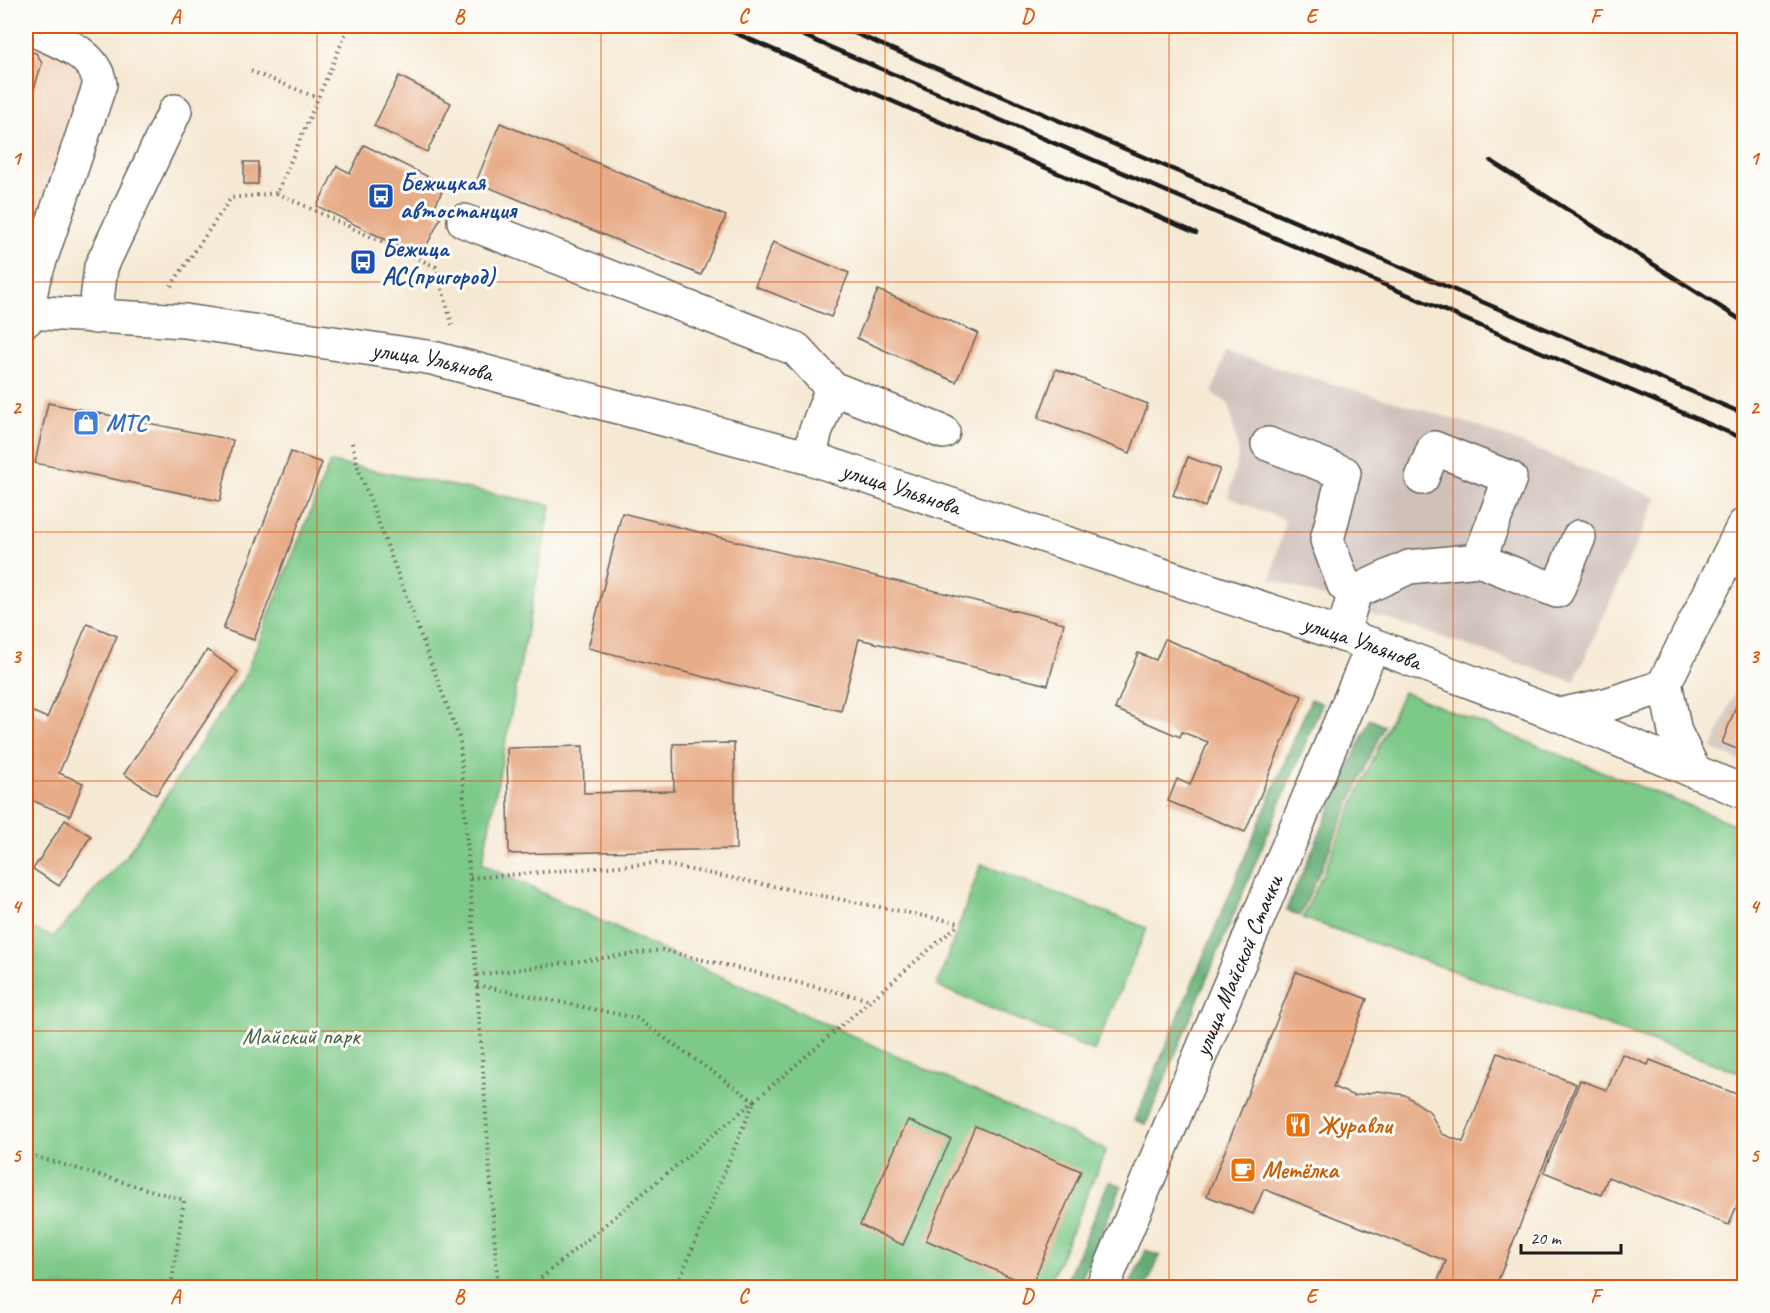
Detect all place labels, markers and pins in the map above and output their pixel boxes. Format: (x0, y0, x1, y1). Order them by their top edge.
place label: Бежицкая автостанция (400, 167, 518, 225)
bus stop icon: Бежицкая автостанция (366, 181, 396, 211)
place label: Бежица АС(пригород) (382, 233, 497, 291)
bus stop icon: Бежица АС(пригород) (348, 247, 378, 277)
shop icon: МТС (71, 408, 101, 438)
place label: МТС (106, 408, 150, 438)
restaurant icon: Журавли (1283, 1110, 1313, 1140)
place label: Журавли (1318, 1110, 1394, 1140)
cafe icon: Метёлка (1228, 1155, 1258, 1185)
place label: Метёлка (1262, 1155, 1340, 1185)

